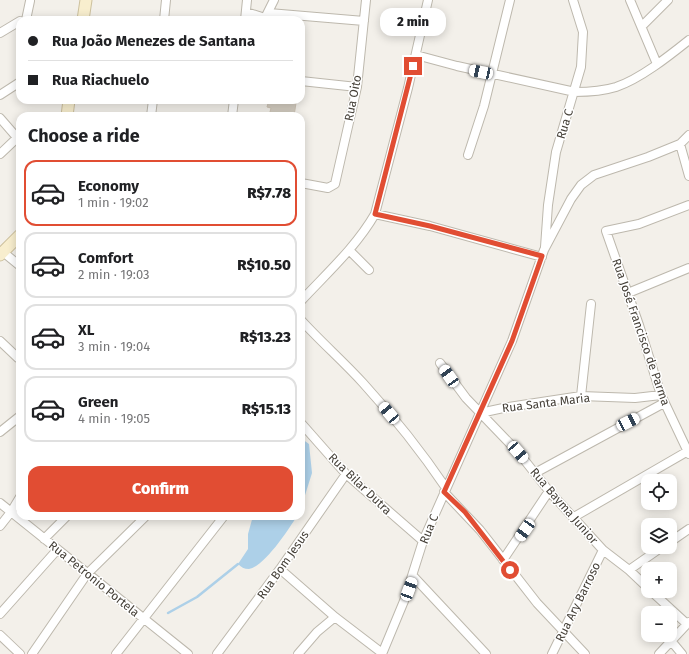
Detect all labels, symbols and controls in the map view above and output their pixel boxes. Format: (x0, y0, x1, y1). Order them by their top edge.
callout: 2 min (380, 8, 446, 36)
text: 2 min (397, 14, 429, 29)
text: Rua João Menezes de Santana (52, 32, 255, 50)
route end (404, 57, 422, 75)
car (468, 64, 494, 80)
text: Rua Riachuelo (52, 71, 149, 89)
street label: Rua Oito (342, 74, 364, 122)
street label: Rua C (554, 107, 576, 141)
text: Choose a ride (28, 125, 140, 147)
icon: car (30, 175, 66, 211)
text: Economy (78, 177, 139, 195)
text: R$7.78 (247, 184, 291, 202)
text: 1 min · 19:02 (78, 195, 149, 210)
icon: car (30, 247, 66, 283)
text: Comfort (78, 249, 134, 267)
text: R$10.50 (237, 256, 291, 274)
street label: Rua José Francisco de Parma (609, 257, 673, 407)
text: 2 min · 19:03 (78, 267, 150, 282)
icon: car (30, 319, 66, 355)
text: XL (78, 321, 94, 339)
text: R$13.23 (240, 328, 291, 346)
text: 3 min · 19:04 (78, 339, 150, 354)
car (437, 363, 461, 389)
icon: car (30, 391, 66, 427)
street label: Rua Santa Maria (501, 391, 591, 415)
text: Green (78, 393, 118, 411)
text: R$15.13 (242, 400, 291, 418)
car (377, 400, 401, 426)
text: 4 min · 19:05 (78, 411, 150, 426)
car (615, 411, 641, 433)
car (506, 439, 530, 465)
street label: Rua Bilar Dutra (326, 450, 394, 518)
street label: Rua Bayma Junior (527, 465, 601, 547)
button: Confirm (28, 466, 293, 512)
map controls (641, 474, 677, 642)
button: locate (641, 474, 677, 510)
street label: Rua C (417, 512, 441, 546)
car (513, 517, 537, 543)
button: layers (641, 518, 677, 554)
street label: Rua Bom Jesus (254, 528, 312, 602)
street label: Rua Petronio Portela (46, 538, 142, 620)
street label: Rua Ary Barroso (553, 560, 603, 644)
route start (501, 561, 519, 579)
button: + (641, 562, 677, 598)
car (399, 576, 419, 602)
button: − (641, 606, 677, 642)

